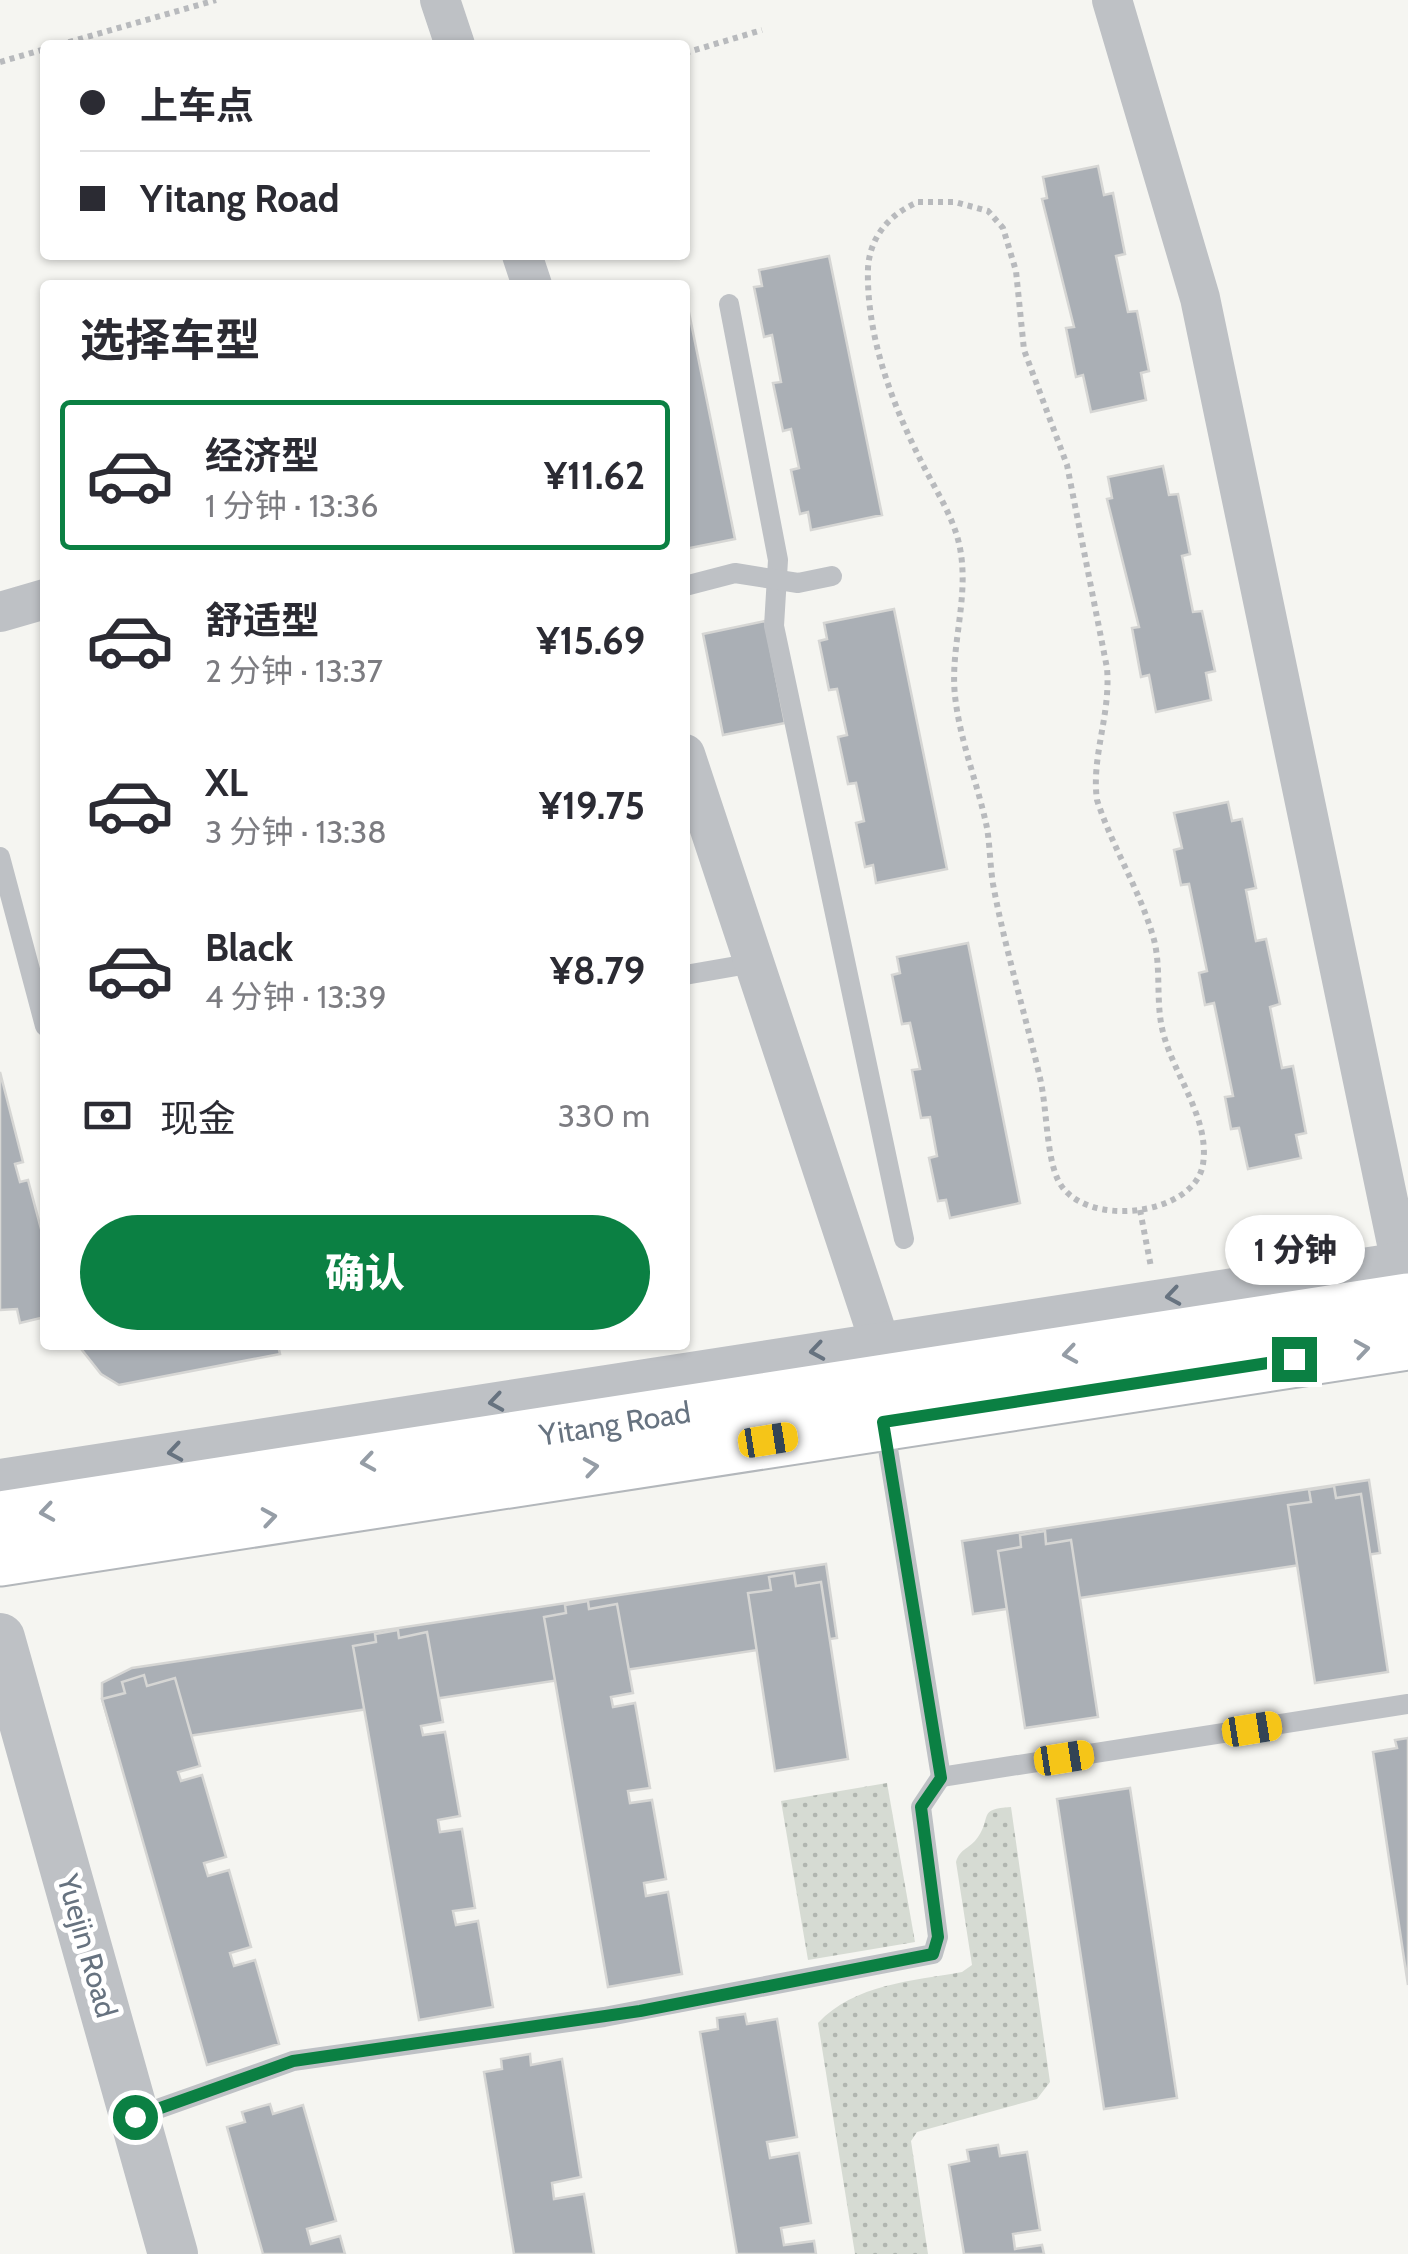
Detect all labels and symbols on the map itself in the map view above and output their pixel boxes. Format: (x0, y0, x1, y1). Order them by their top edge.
callout: 1 分钟 (1224, 1214, 1364, 1284)
one-way arrow (1165, 1285, 1181, 1306)
route end (1272, 1337, 1317, 1382)
one-way arrow (1353, 1339, 1370, 1360)
one-way arrow (809, 1340, 826, 1361)
one-way arrow (1061, 1342, 1078, 1363)
one-way arrow (488, 1390, 505, 1411)
street label: Yitang Road (536, 1393, 693, 1454)
car (736, 1420, 800, 1460)
one-way arrow (167, 1440, 184, 1461)
one-way arrow (360, 1451, 376, 1472)
one-way arrow (582, 1457, 599, 1478)
one-way arrow (38, 1500, 55, 1521)
one-way arrow (261, 1507, 278, 1528)
car (1220, 1709, 1284, 1749)
car (1032, 1738, 1096, 1778)
street label: Yuejin Road (49, 1869, 126, 2022)
route start (113, 2095, 158, 2140)

